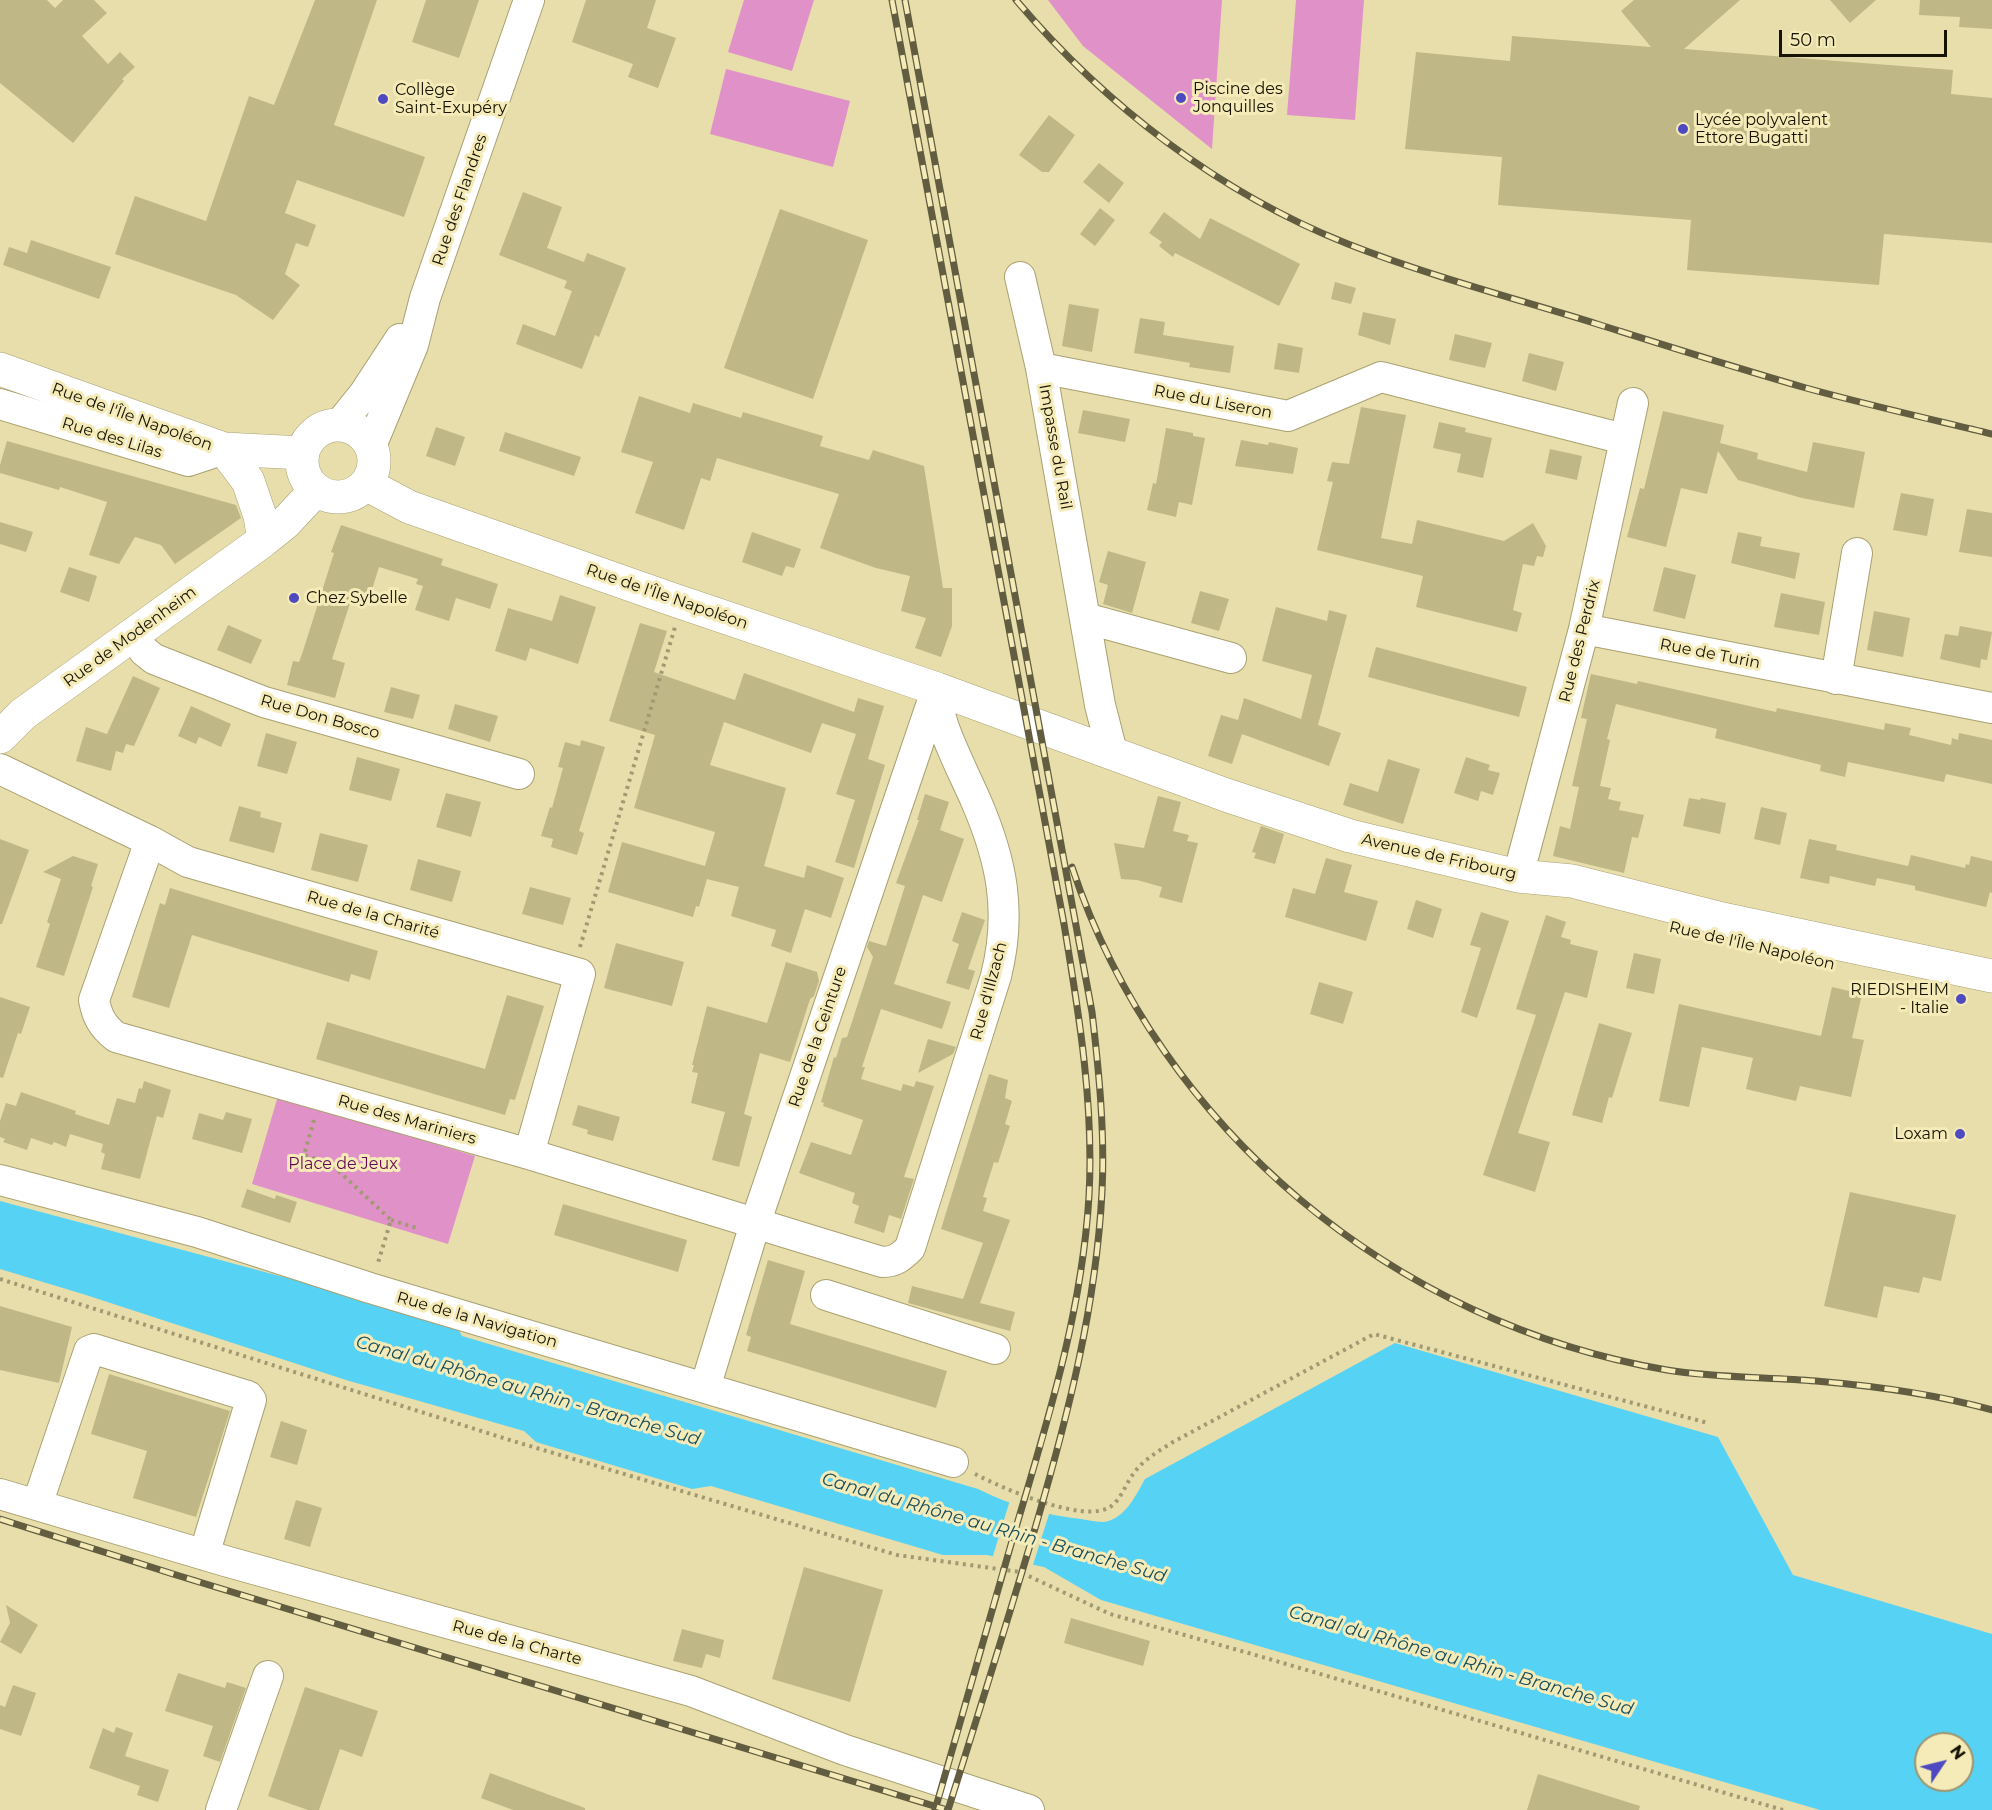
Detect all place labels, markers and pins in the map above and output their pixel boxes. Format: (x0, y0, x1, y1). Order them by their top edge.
place label: Piscine des Jonquilles (1193, 79, 1283, 117)
place label: Collège Saint-Exupéry (395, 80, 507, 118)
marker: Piscine des Jonquilles (1174, 91, 1188, 105)
marker: Collège Saint-Exupéry (376, 92, 390, 106)
place label: Lycée polyvalent Ettore Bugatti (1695, 110, 1828, 148)
marker: Lycée polyvalent Ettore Bugatti (1676, 122, 1690, 136)
place label: Chez Sybelle (306, 588, 407, 608)
marker: Chez Sybelle (287, 591, 301, 605)
place label: RIEDISHEIM - Italie (1850, 980, 1949, 1018)
marker: RIEDISHEIM - Italie (1954, 992, 1968, 1006)
place label: Loxam (1894, 1124, 1948, 1144)
marker: Loxam (1953, 1127, 1967, 1141)

